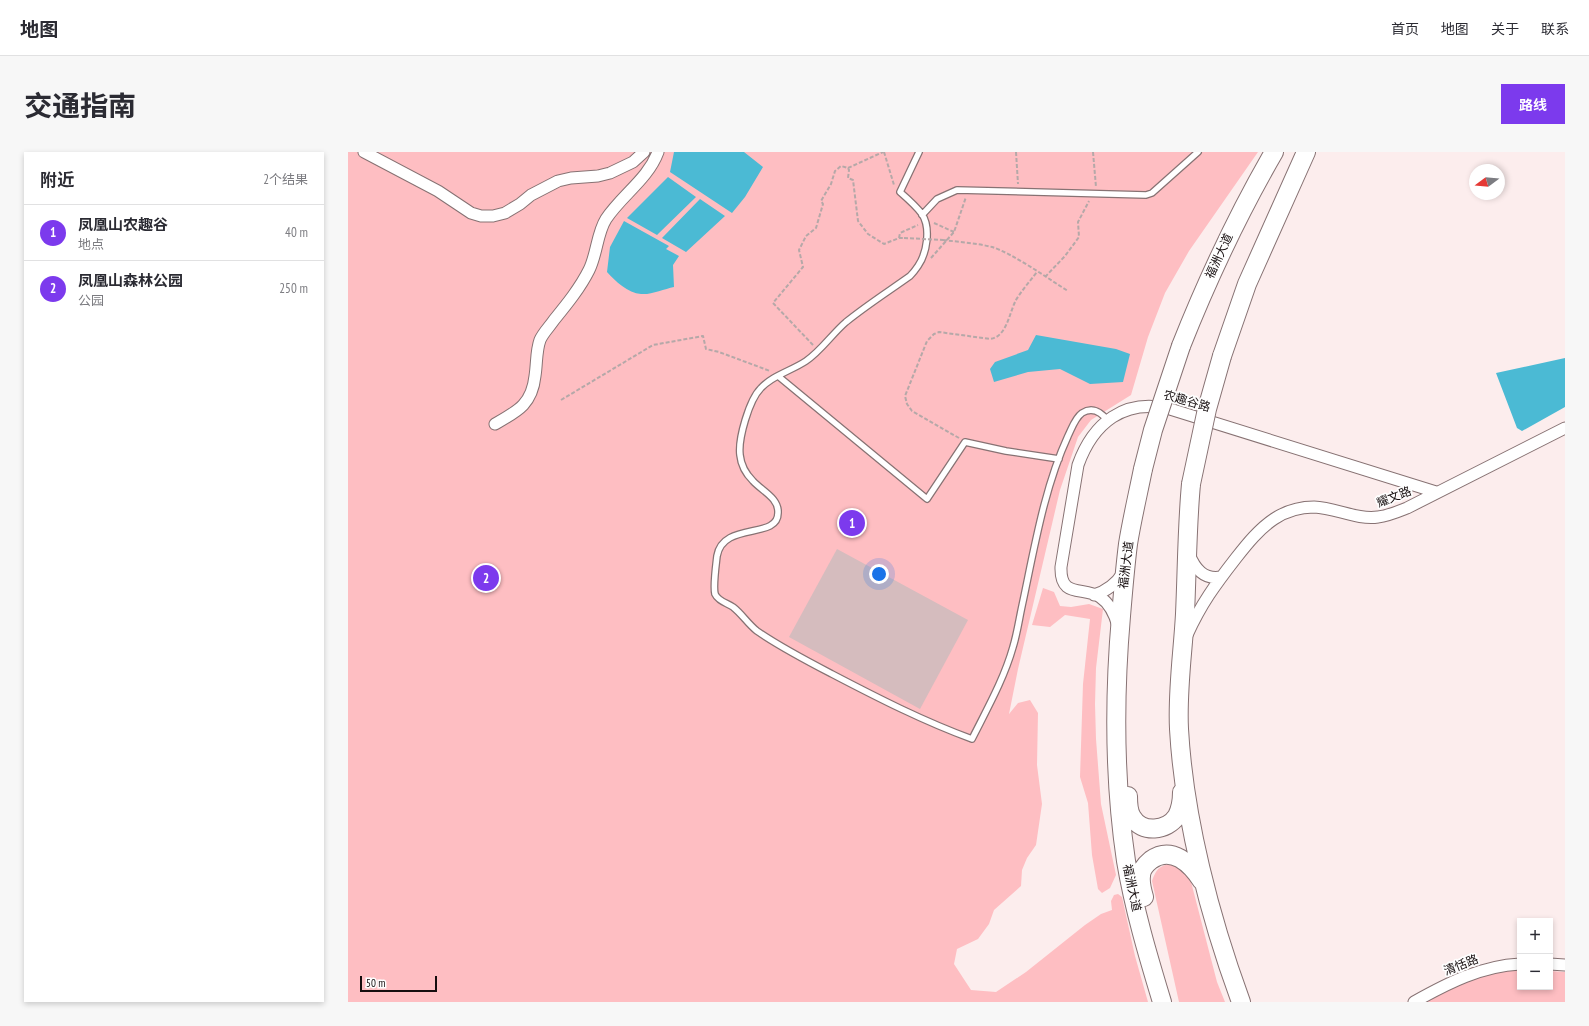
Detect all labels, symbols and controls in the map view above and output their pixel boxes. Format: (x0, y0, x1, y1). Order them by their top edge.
text: 地图 (20, 17, 58, 41)
text: 首页 (1391, 20, 1419, 38)
text: 地图 (1441, 20, 1469, 38)
text: 关于 (1491, 20, 1519, 38)
text: 联系 (1541, 20, 1569, 38)
button: 路线 (1501, 84, 1565, 124)
text: 交通指南 (24, 87, 136, 124)
north arrow (1469, 164, 1505, 200)
text: 附近 (40, 169, 74, 191)
text: 2个结果 (263, 171, 308, 188)
text: 凤凰山农趣谷 (78, 215, 168, 234)
text: 1 (50, 224, 56, 241)
text: 40 m (285, 224, 308, 241)
street label: 福洲大道 (1202, 231, 1235, 281)
text: 地点 (78, 236, 104, 253)
text: 凤凰山森林公园 (78, 271, 183, 290)
text: 2 (50, 280, 56, 297)
text: 250 m (279, 280, 308, 297)
text: 公园 (78, 292, 104, 309)
street label: 农趣谷路 (1162, 387, 1212, 414)
street label: 耀文路 (1374, 483, 1413, 510)
pin: 1 (839, 508, 865, 538)
street label: 福洲大道 (1115, 540, 1136, 590)
pin: 2 (473, 563, 499, 593)
your location (869, 564, 889, 584)
street label: 福洲大道 (1120, 863, 1145, 913)
map controls (1517, 918, 1553, 990)
button: + (1517, 918, 1553, 954)
street label: 清恬路 (1441, 951, 1480, 978)
button: − (1517, 954, 1553, 990)
scale bar (360, 974, 437, 993)
text: 50 m (366, 976, 385, 990)

